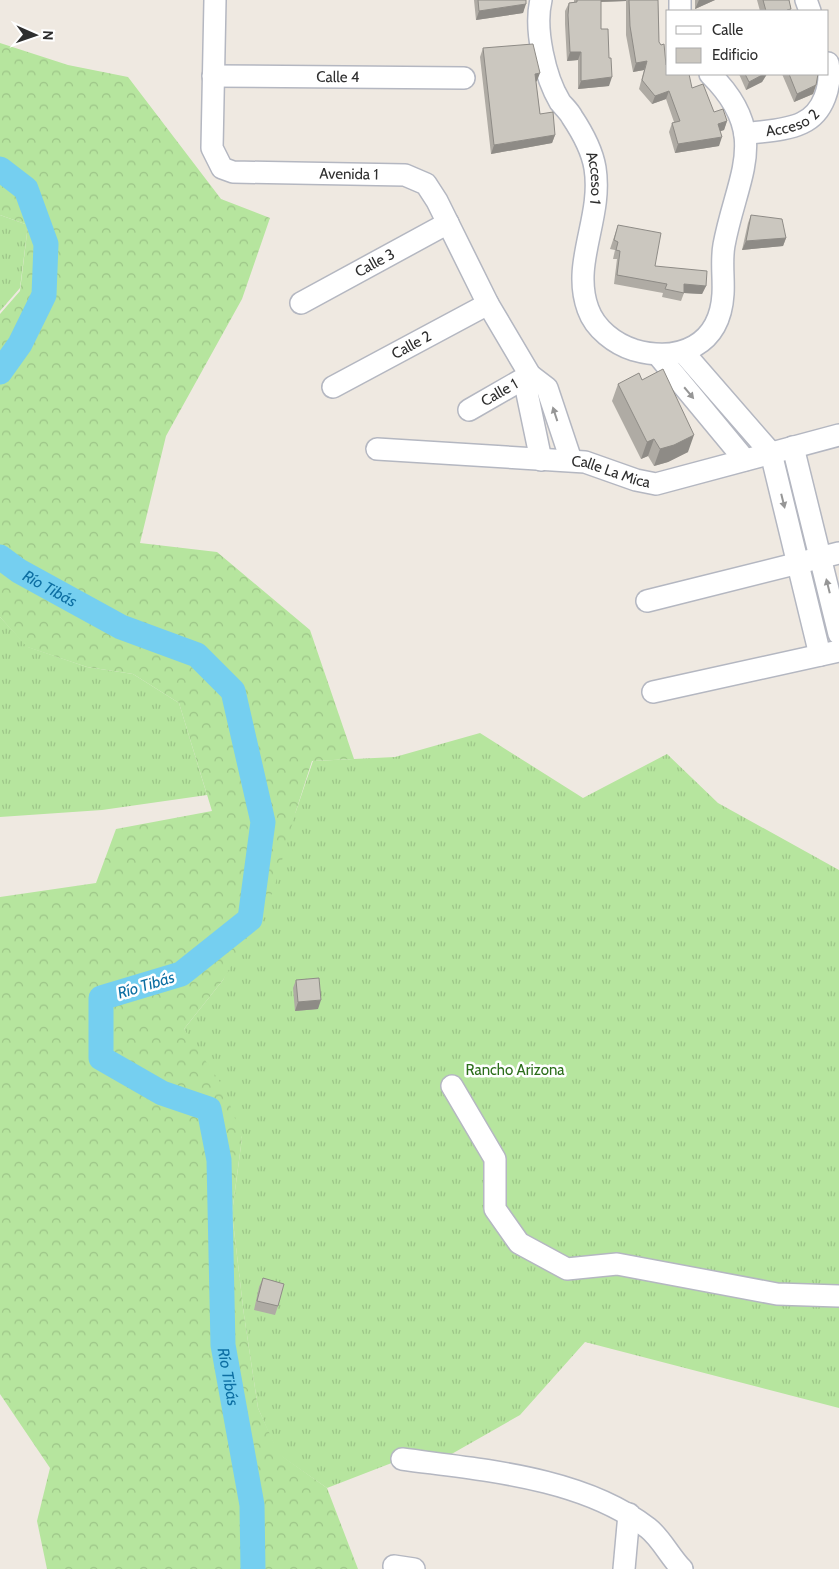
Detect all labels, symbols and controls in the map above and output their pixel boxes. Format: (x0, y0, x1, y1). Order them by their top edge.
north arrow (10, 10, 60, 60)
legend (666, 10, 829, 75)
text: Calle (712, 21, 743, 39)
text: N (39, 30, 57, 41)
text: Edificio (712, 46, 758, 64)
street label: Calle 4 (316, 68, 360, 86)
street label: Acceso 2 (765, 105, 823, 140)
street label: Acceso 1 (582, 149, 605, 205)
street label: Avenida 1 (319, 165, 379, 184)
street label: Calle 3 (352, 245, 398, 281)
street label: Calle 2 (389, 327, 435, 363)
street label: Calle 1 (478, 375, 521, 410)
one-way arrow (684, 386, 695, 399)
one-way arrow (551, 407, 558, 422)
street label: Calle La Mica (571, 452, 653, 492)
one-way arrow (779, 493, 787, 508)
water label: Río Tibás (20, 566, 80, 610)
one-way arrow (823, 579, 831, 594)
water label: Río Tibás (115, 967, 177, 1003)
park label: Rancho Arizona (465, 1061, 565, 1079)
water label: Río Tibás (214, 1346, 243, 1407)

